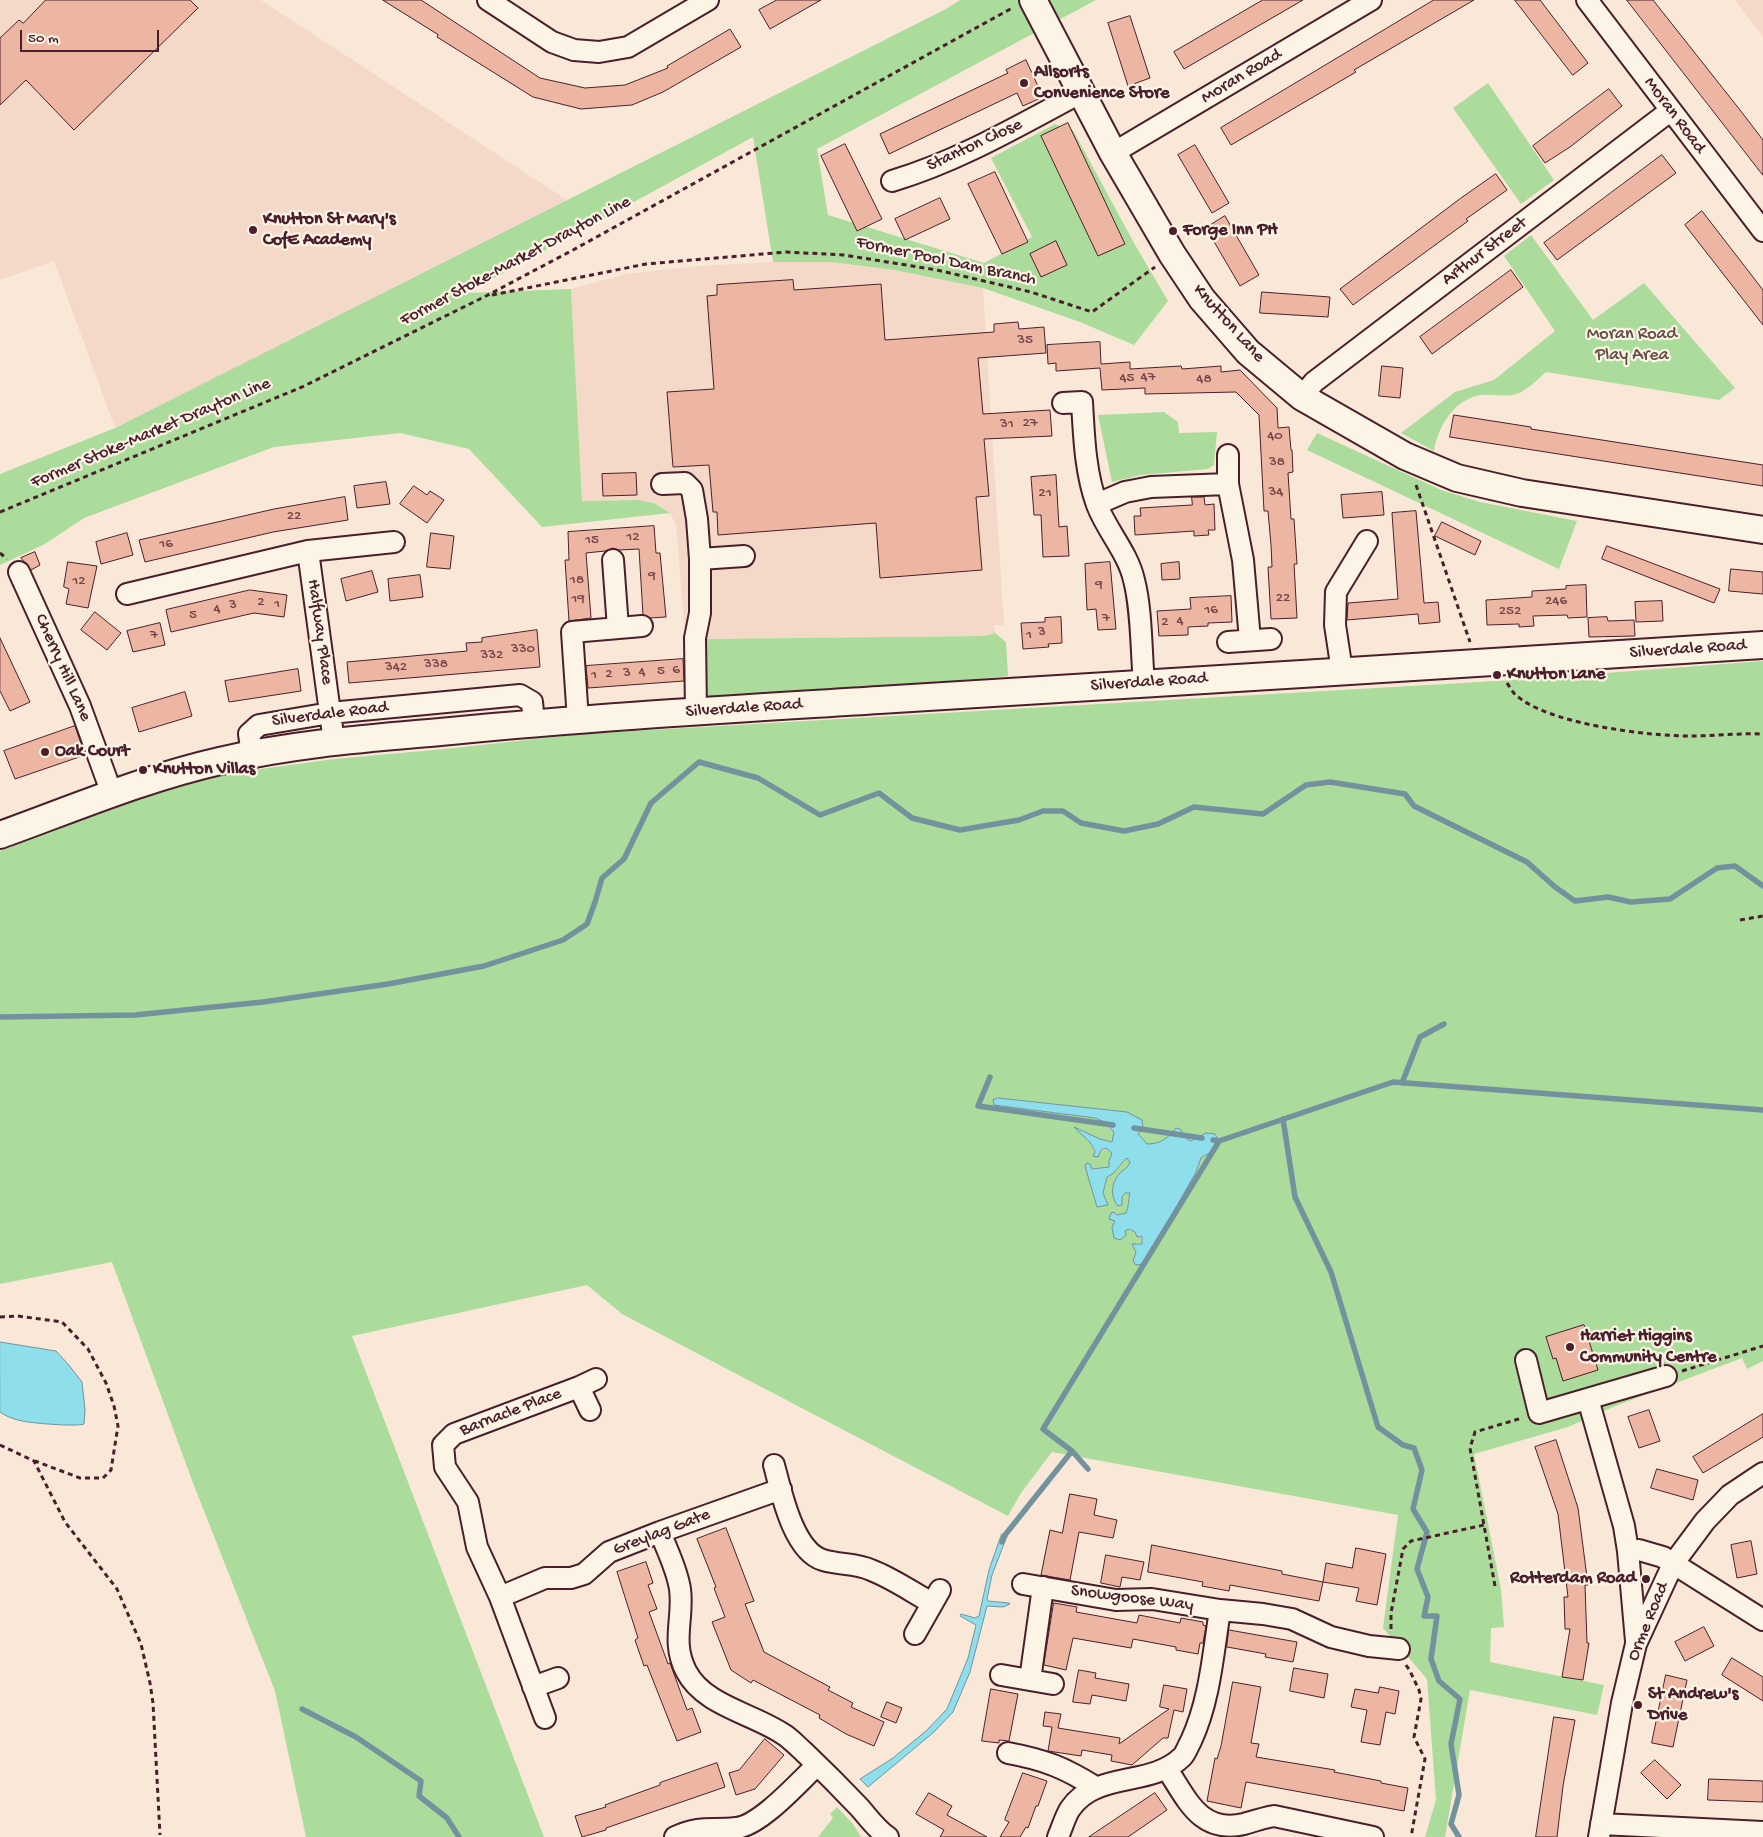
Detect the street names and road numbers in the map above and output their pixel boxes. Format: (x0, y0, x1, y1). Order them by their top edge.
street label: Moran Road (1198, 44, 1286, 110)
street label: Moran Road (1638, 73, 1710, 159)
street label: Stanton Close (924, 115, 1026, 177)
street label: Former Stoke-Market Drayton Line (397, 192, 635, 332)
street label: Arthur Street (1438, 213, 1532, 291)
street label: Former Pool Dam Branch (854, 232, 1038, 292)
street label: Knutton Lane (1187, 280, 1269, 368)
street label: Former Stoke-Market Drayton Line (28, 374, 274, 494)
street label: Halfway Place (301, 578, 337, 686)
street label: Cherry Hill Lane (29, 611, 95, 725)
street label: Silverdale Road (1629, 635, 1747, 665)
street label: Silverdale Road (1090, 668, 1208, 698)
street label: Silverdale Road (685, 694, 803, 724)
street label: Silverdale Road (271, 697, 389, 733)
street label: Barnacle Place (457, 1384, 565, 1442)
street label: Greylag Gate (610, 1505, 714, 1561)
street label: Orme Road (1623, 1580, 1675, 1664)
street label: Snowgoose Way (1069, 1581, 1195, 1617)

